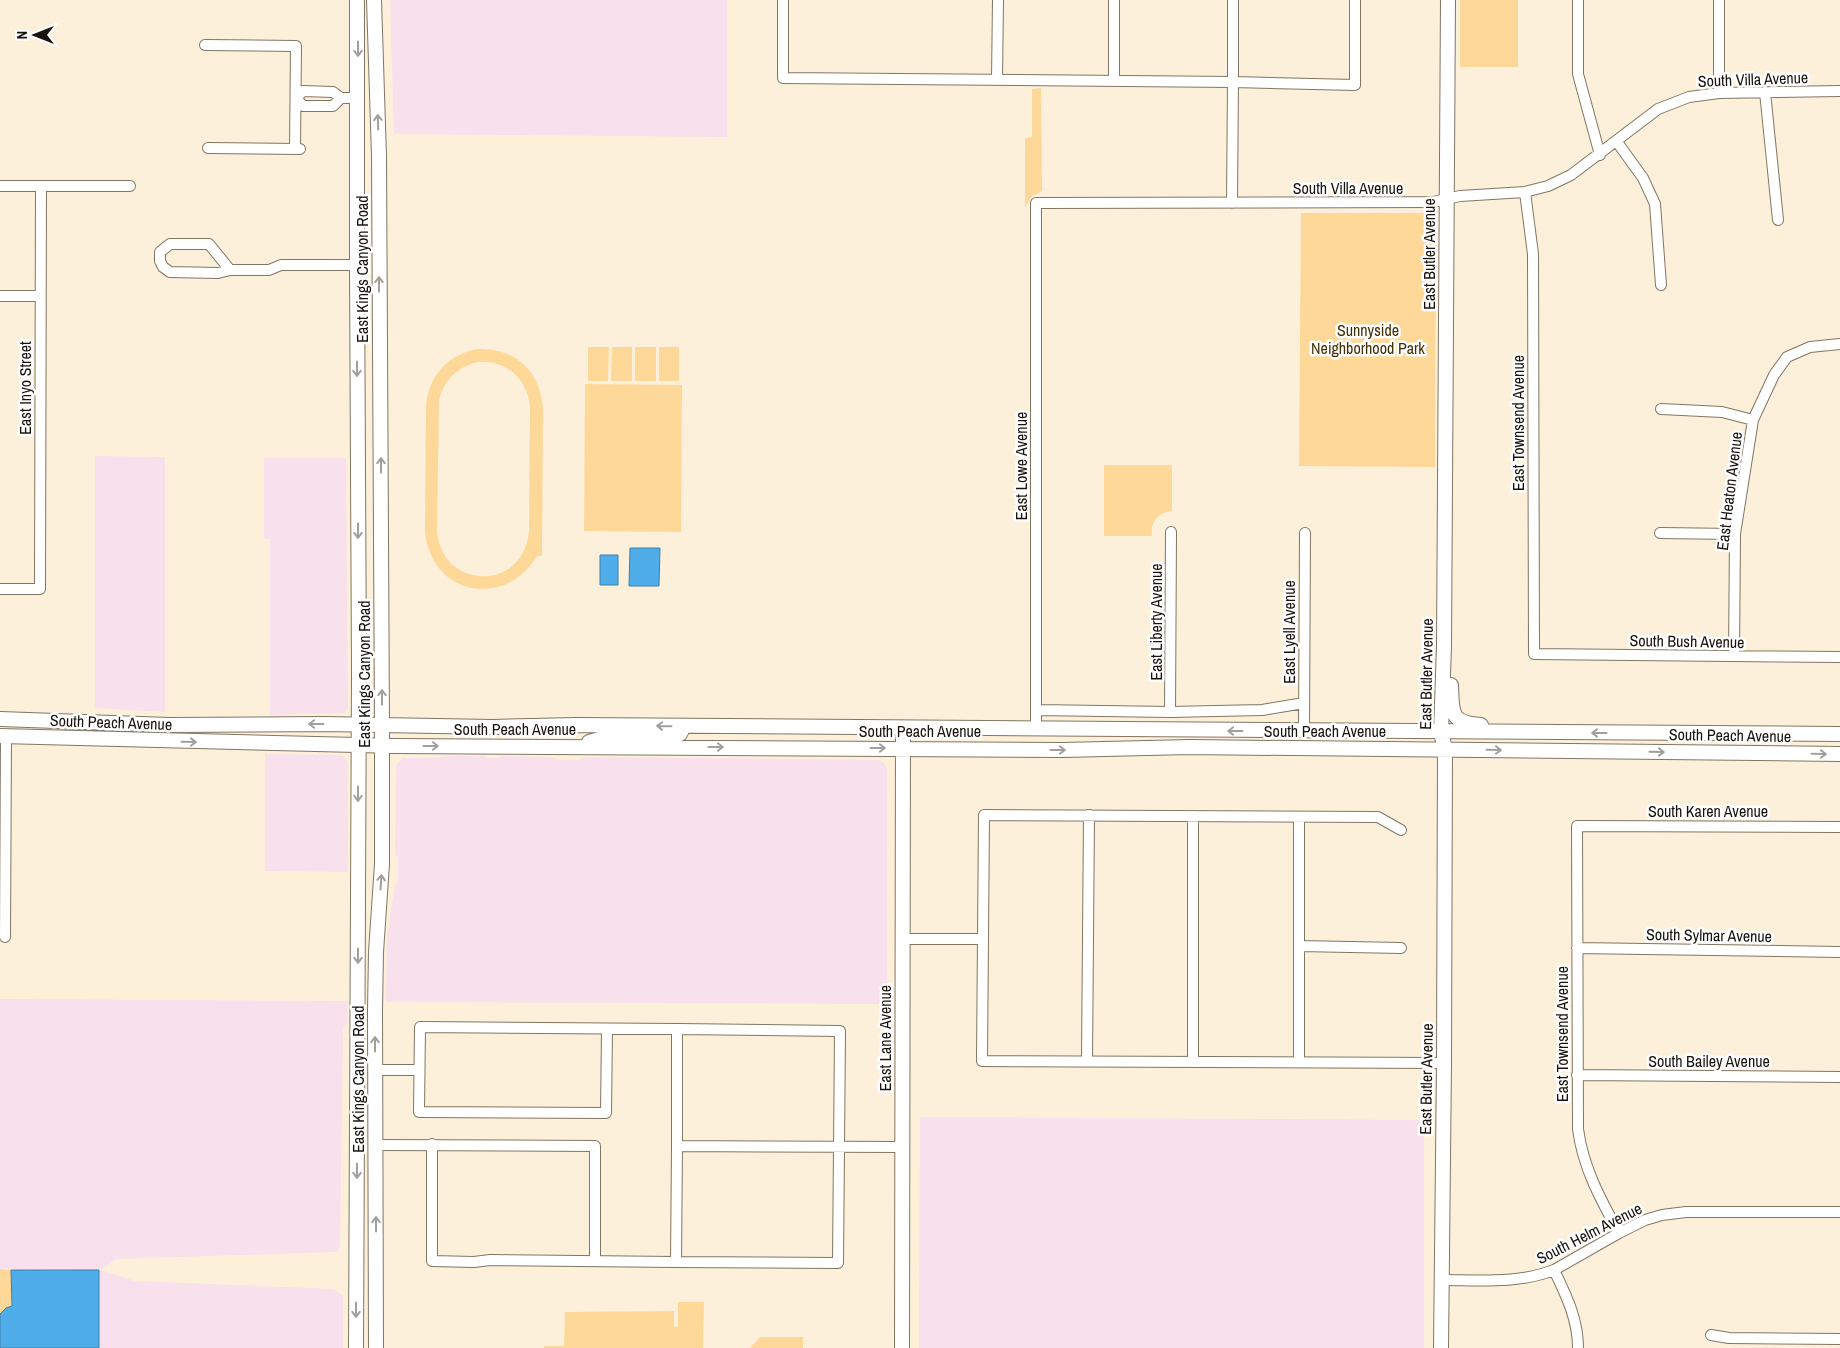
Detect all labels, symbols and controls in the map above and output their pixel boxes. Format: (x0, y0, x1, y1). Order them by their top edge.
north arrow (10, 10, 60, 60)
text: N (13, 31, 31, 39)
one-way arrow (353, 40, 362, 56)
street label: South Villa Avenue (1697, 66, 1809, 92)
one-way arrow (373, 114, 382, 130)
street label: South Villa Avenue (1293, 177, 1403, 199)
street label: East Kings Canyon Road (351, 195, 373, 343)
street label: East Butler Avenue (1418, 198, 1440, 310)
one-way arrow (374, 276, 384, 292)
park label: Sunnyside Neighborhood Park (1311, 319, 1425, 359)
street label: East Inyo Street (14, 341, 36, 435)
street label: East Townsend Avenue (1507, 355, 1529, 491)
one-way arrow (352, 360, 362, 376)
street label: East Lowe Avenue (1010, 412, 1032, 520)
street label: East Heaton Avenue (1711, 430, 1747, 552)
one-way arrow (376, 457, 386, 473)
one-way arrow (353, 522, 363, 539)
street label: East Liberty Avenue (1145, 563, 1167, 681)
street label: East Lyell Avenue (1278, 580, 1300, 684)
street label: East Kings Canyon Road (353, 600, 375, 748)
street label: East Butler Avenue (1414, 618, 1438, 730)
street label: South Bush Avenue (1629, 629, 1745, 653)
one-way arrow (377, 689, 387, 706)
street label: South Peach Avenue (49, 709, 173, 735)
street label: South Peach Avenue (454, 718, 576, 740)
one-way arrow (308, 719, 324, 729)
street label: South Peach Avenue (859, 720, 981, 742)
street label: South Peach Avenue (1264, 720, 1386, 742)
one-way arrow (656, 721, 672, 731)
street label: South Peach Avenue (1669, 723, 1791, 747)
one-way arrow (1227, 726, 1244, 736)
one-way arrow (1591, 728, 1608, 738)
one-way arrow (180, 737, 196, 746)
one-way arrow (422, 741, 439, 751)
one-way arrow (708, 742, 724, 752)
one-way arrow (870, 744, 886, 753)
one-way arrow (1050, 745, 1066, 754)
one-way arrow (1486, 745, 1502, 755)
one-way arrow (1648, 747, 1664, 757)
one-way arrow (1810, 749, 1827, 759)
one-way arrow (353, 786, 363, 802)
street label: South Karen Avenue (1648, 800, 1768, 822)
one-way arrow (376, 874, 385, 890)
street label: South Sylmar Avenue (1646, 923, 1772, 947)
one-way arrow (353, 948, 363, 964)
street label: East Townsend Avenue (1551, 966, 1573, 1102)
street label: East Lane Avenue (874, 985, 896, 1091)
street label: East Kings Canyon Road (347, 1005, 369, 1153)
street label: East Butler Avenue (1414, 1023, 1438, 1135)
one-way arrow (370, 1037, 380, 1053)
street label: South Bailey Avenue (1648, 1050, 1770, 1072)
one-way arrow (352, 1163, 362, 1179)
street label: South Helm Avenue (1532, 1197, 1646, 1269)
one-way arrow (371, 1217, 381, 1233)
one-way arrow (351, 1302, 361, 1318)

